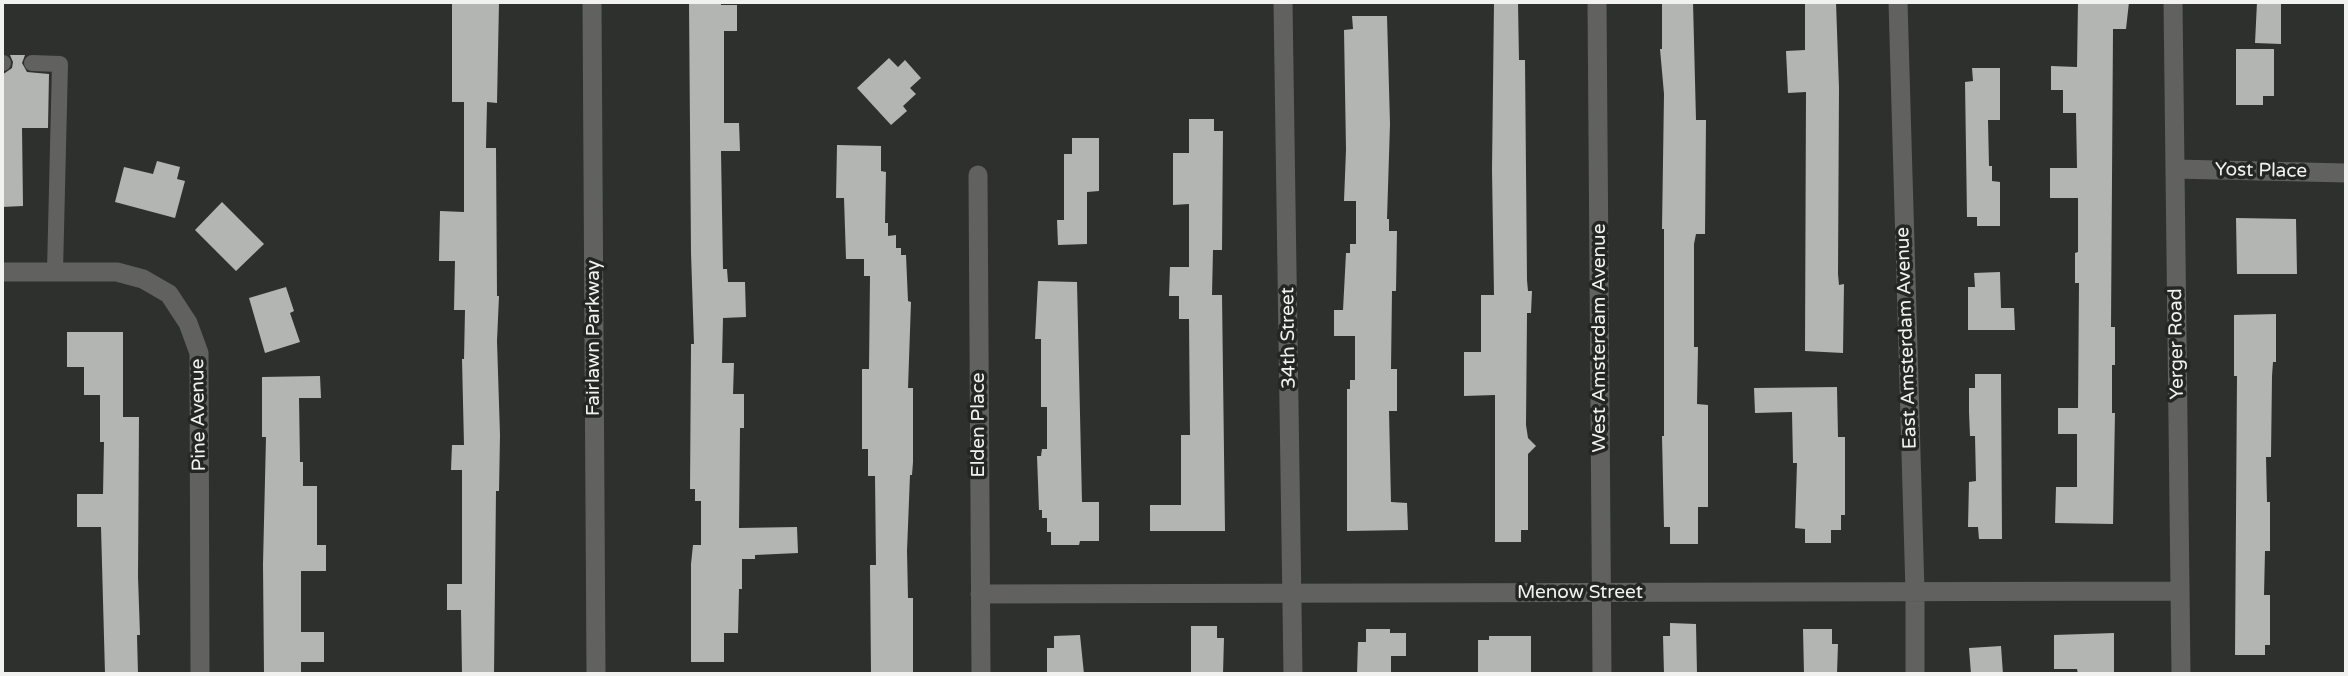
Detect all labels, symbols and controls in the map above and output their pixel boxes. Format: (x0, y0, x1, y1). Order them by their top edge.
street label: Yost Place (2215, 159, 2307, 183)
street label: West Amsterdam Avenue (1589, 224, 1611, 452)
street label: East Amsterdam Avenue (1892, 226, 1922, 450)
street label: Fairlawn Parkway (583, 260, 605, 416)
street label: 34th Street (1277, 287, 1301, 389)
street label: Yerger Road (2165, 288, 2189, 400)
street label: Pine Avenue (187, 359, 211, 471)
street label: Elden Place (968, 373, 990, 477)
street label: Menow Street (1517, 582, 1643, 604)

